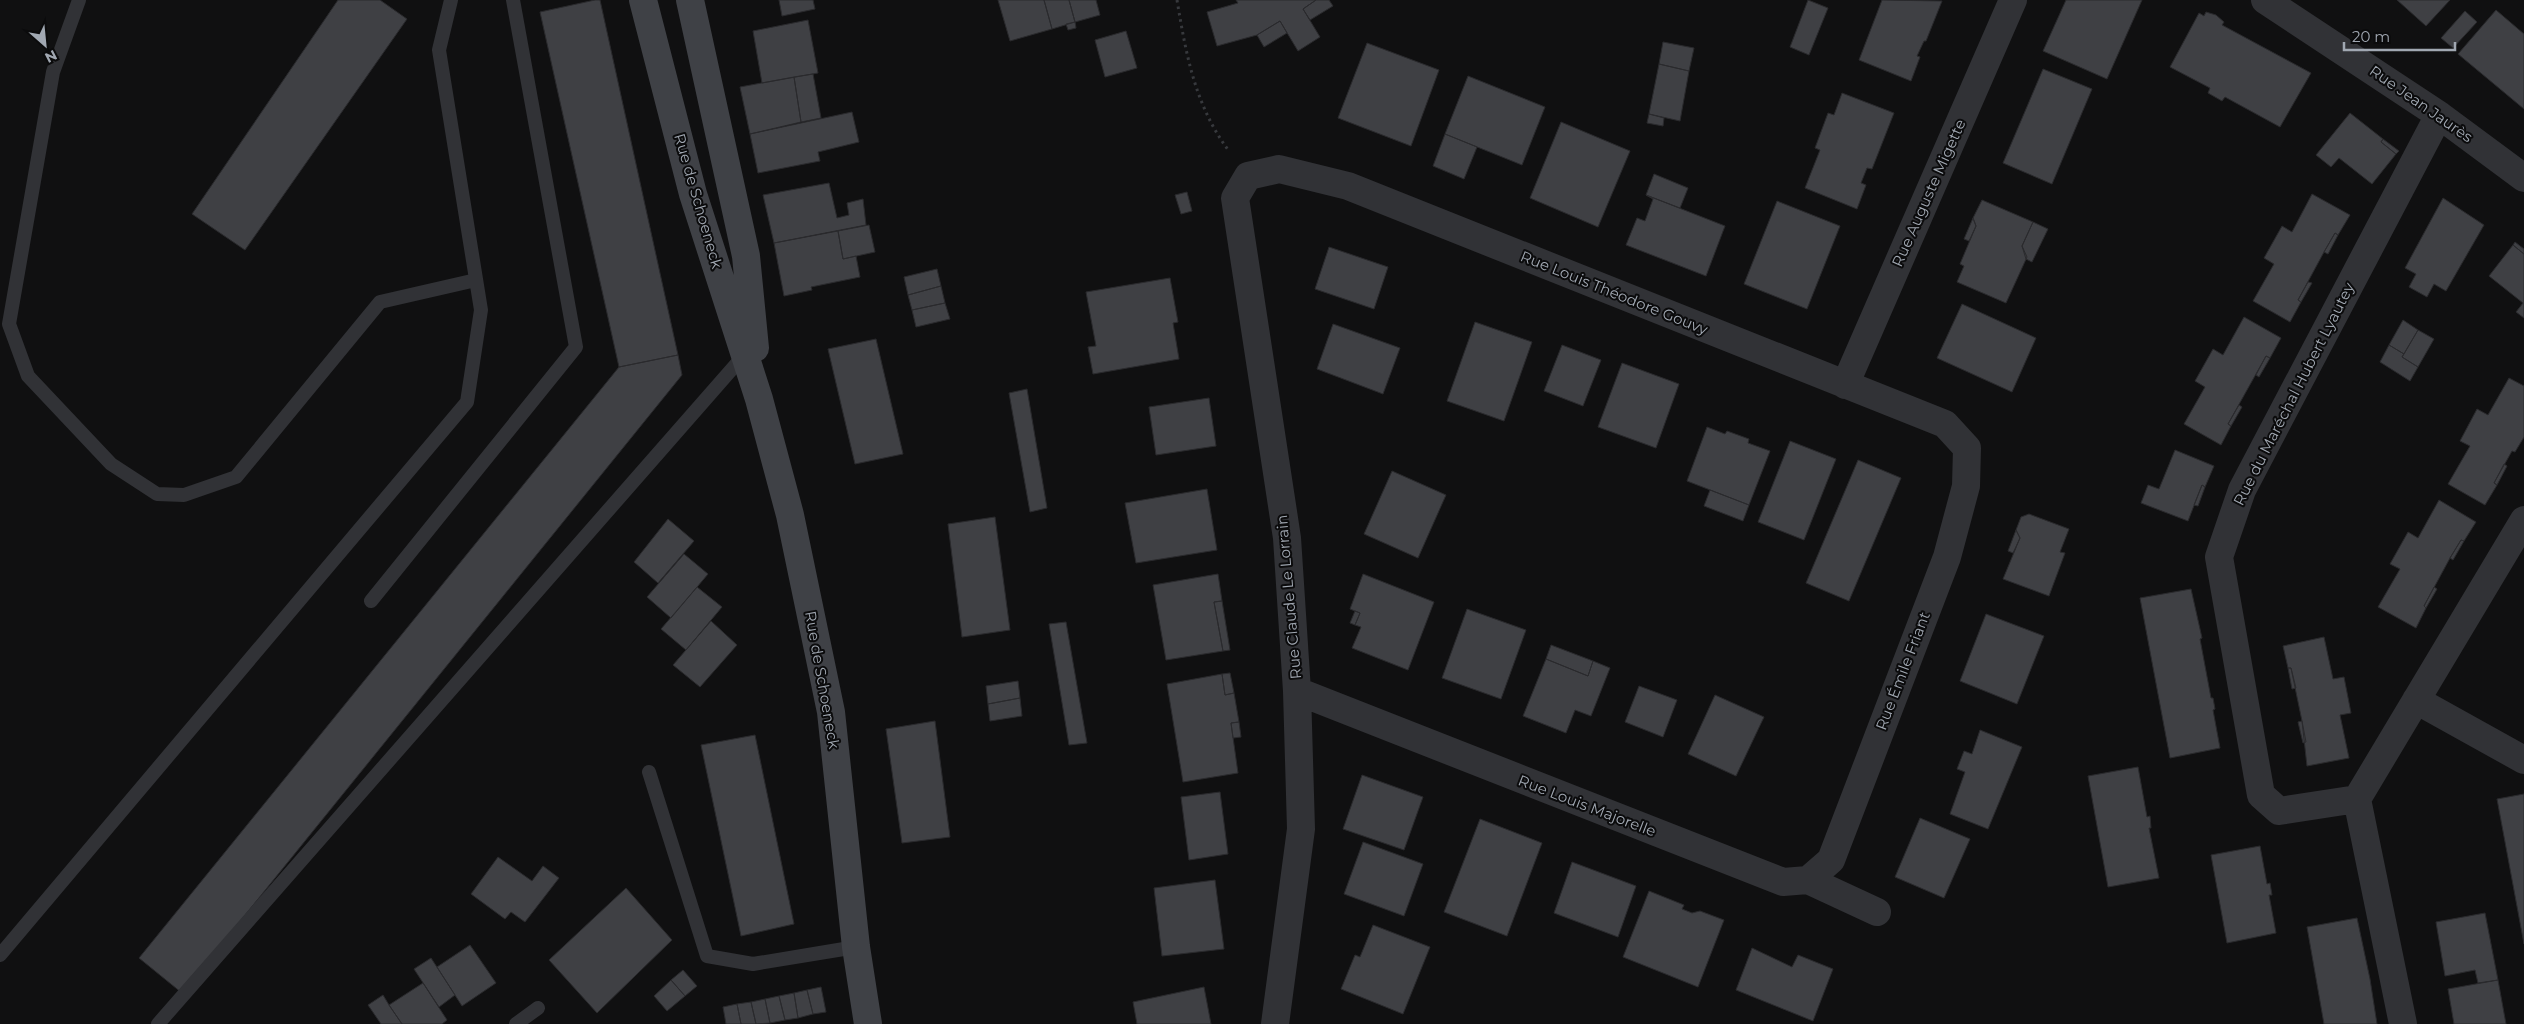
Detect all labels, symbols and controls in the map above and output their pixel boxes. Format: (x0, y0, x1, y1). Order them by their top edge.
north arrow (20, 20, 70, 70)
scale bar (2344, 20, 2455, 52)
text: 20 m (2352, 27, 2390, 46)
text: N (42, 46, 60, 67)
street label: Rue Jean Jaurès (2366, 61, 2477, 146)
street label: Rue Auguste Migette (1887, 116, 1970, 270)
street label: Rue de Schoeneck (670, 131, 727, 271)
street label: Rue Louis Théodore Gouvy (1518, 246, 1711, 339)
street label: Rue du Maréchal Hubert Lyautey (2229, 278, 2359, 508)
street label: Rue Claude Le Lorrain (1272, 514, 1305, 680)
street label: Rue de Schoeneck (801, 609, 844, 750)
street label: Rue Émile Friant (1871, 609, 1934, 733)
street label: Rue Louis Majorelle (1516, 770, 1659, 841)

